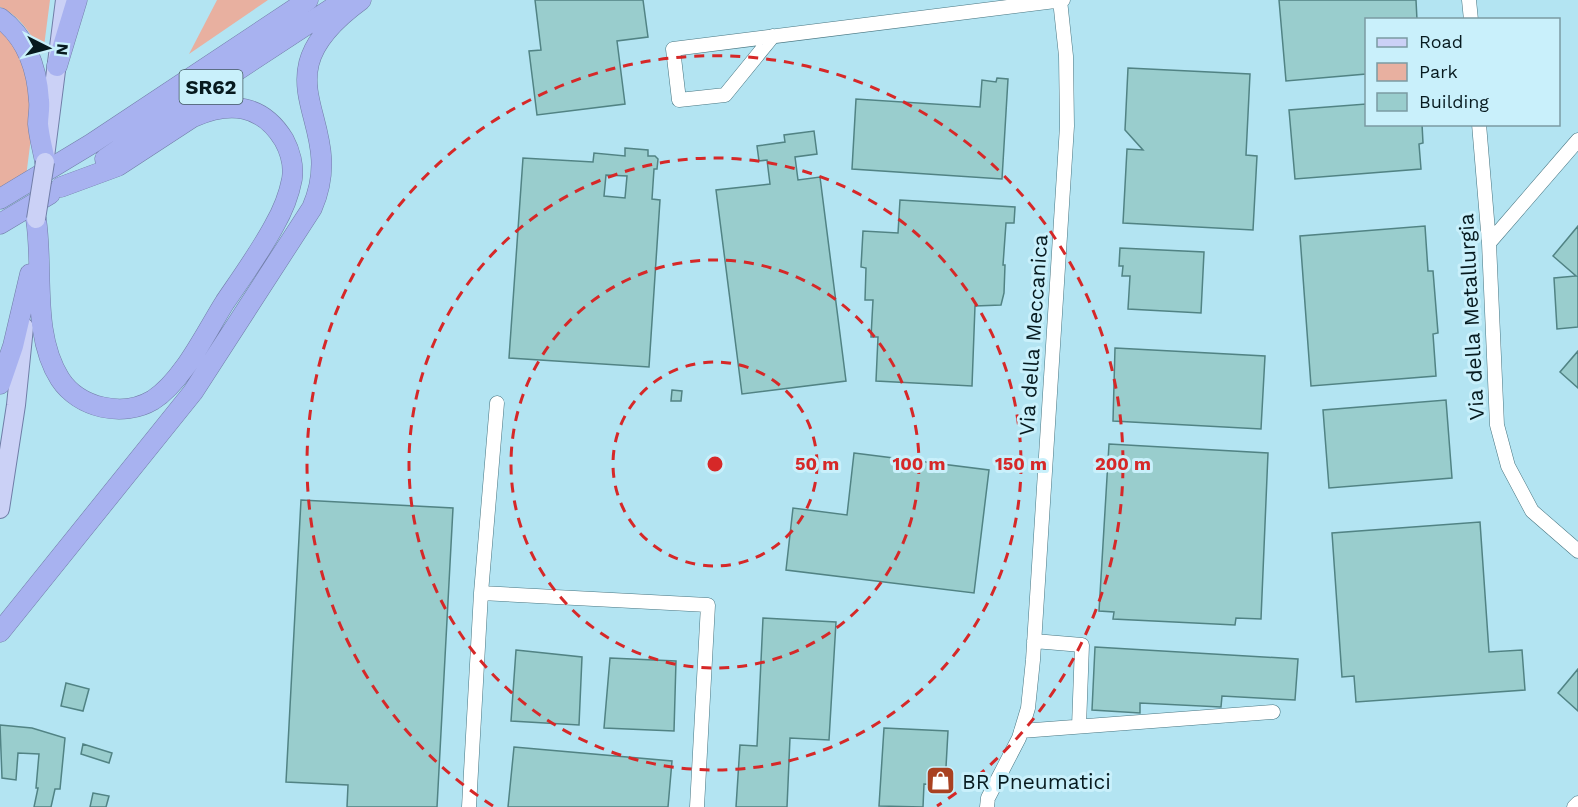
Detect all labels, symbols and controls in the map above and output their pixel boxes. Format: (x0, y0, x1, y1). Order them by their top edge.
north arrow (18, 18, 78, 78)
legend (1365, 18, 1560, 126)
text: Road (1419, 31, 1463, 52)
text: N (52, 43, 72, 56)
text: Park (1419, 61, 1458, 82)
road number: SR62 (180, 70, 242, 104)
text: Building (1419, 91, 1489, 112)
street label: Via della Metallurgia (1453, 213, 1489, 421)
street label: Via della Meccanica (1013, 233, 1053, 437)
text: 50 m (795, 453, 839, 474)
text: 100 m (892, 453, 946, 474)
text: 150 m (995, 453, 1047, 474)
text: 200 m (1095, 453, 1151, 474)
centre of rings (705, 454, 725, 474)
shop icon: BR Pneumatici (925, 765, 957, 797)
place label: BR Pneumatici (962, 769, 1111, 794)

